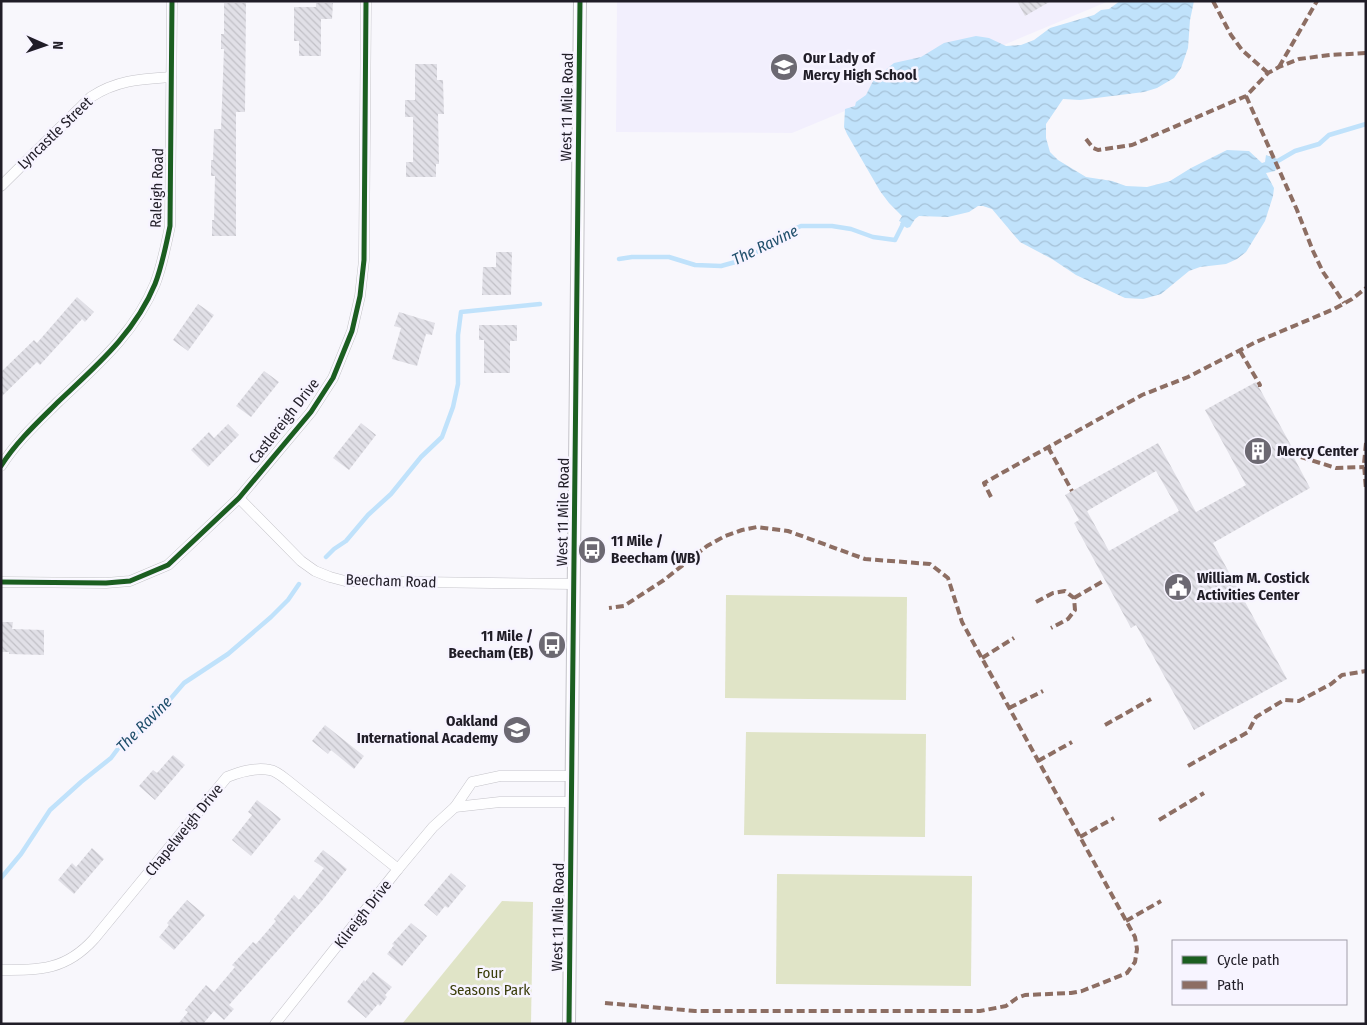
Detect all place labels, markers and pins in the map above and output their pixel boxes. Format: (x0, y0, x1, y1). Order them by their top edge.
place label: Our Lady of Mercy High School (803, 49, 918, 84)
school or university icon: Our Lady of Mercy High School (769, 52, 799, 82)
building icon: Mercy Center (1243, 436, 1273, 466)
place label: Mercy Center (1277, 442, 1359, 460)
place label: 11 Mile / Beecham (WB) (611, 532, 700, 567)
bus stop icon: 11 Mile / Beecham (WB) (577, 535, 607, 565)
place label: William M. Costick Activities Center (1196, 569, 1310, 604)
public building icon: William M. Costick Activities Center (1163, 572, 1193, 602)
place label: 11 Mile / Beecham (EB) (448, 627, 533, 662)
bus stop icon: 11 Mile / Beecham (EB) (537, 630, 567, 660)
place label: Oakland International Academy (357, 712, 499, 747)
school or university icon: Oakland International Academy (502, 715, 532, 745)

